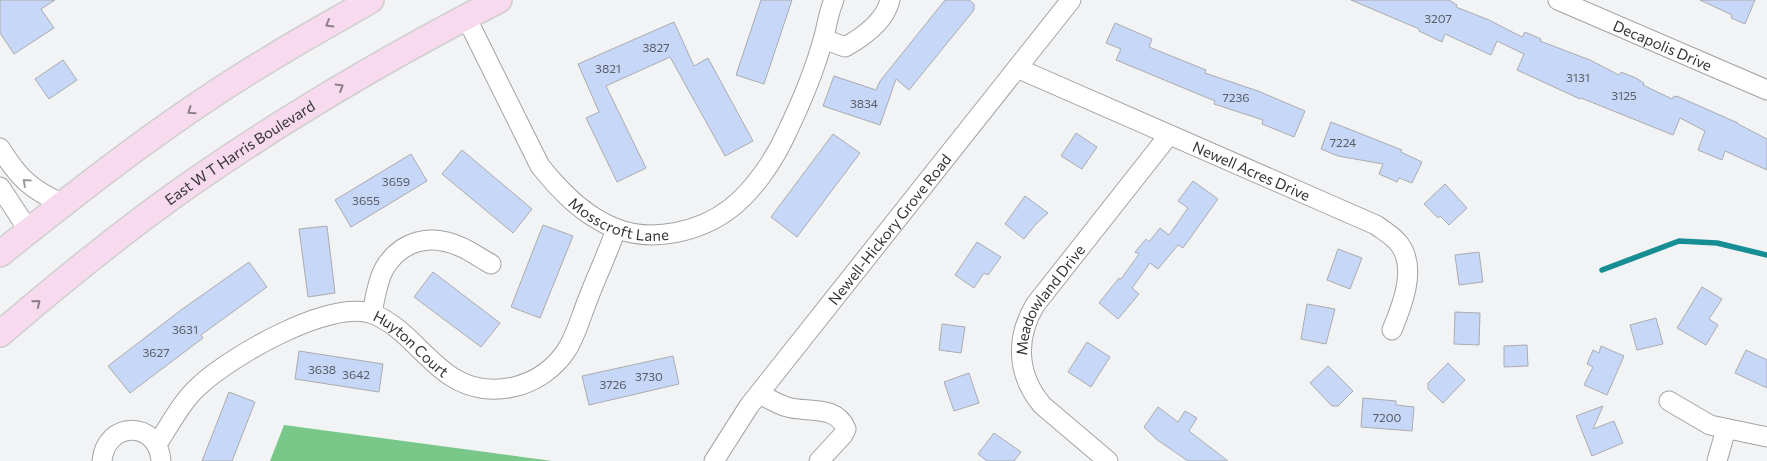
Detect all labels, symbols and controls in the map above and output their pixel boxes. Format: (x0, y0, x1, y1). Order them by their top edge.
house number: 3207 (1424, 11, 1452, 25)
street label: Decapolis Drive (1611, 16, 1715, 74)
one-way arrow (326, 18, 335, 28)
house number: 3827 (642, 40, 670, 54)
house number: 3821 (595, 61, 621, 75)
house number: 3131 (1566, 70, 1590, 84)
one-way arrow (335, 83, 344, 93)
house number: 3125 (1611, 88, 1637, 102)
house number: 7236 (1222, 90, 1250, 104)
street label: East W T Harris Boulevard (161, 96, 318, 208)
house number: 3834 (850, 96, 878, 110)
one-way arrow (188, 104, 197, 114)
house number: 7224 (1330, 135, 1356, 149)
street label: Newell Acres Drive (1190, 137, 1313, 204)
street label: Newell-Hickory Grove Road (824, 150, 955, 308)
house number: 3659 (382, 174, 410, 188)
one-way arrow (23, 179, 32, 188)
house number: 3655 (352, 193, 380, 207)
street label: Mosscroft Lane (565, 193, 670, 244)
street label: Meadowland Drive (1012, 241, 1088, 356)
one-way arrow (31, 300, 40, 308)
street label: Huyton Court (371, 306, 452, 381)
house number: 3631 (172, 322, 198, 336)
house number: 3627 (142, 345, 170, 359)
house number: 3638 (308, 362, 336, 376)
house number: 3642 (342, 367, 370, 381)
house number: 3730 (635, 369, 663, 383)
house number: 3726 (599, 377, 627, 391)
house number: 7200 (1373, 410, 1401, 424)

